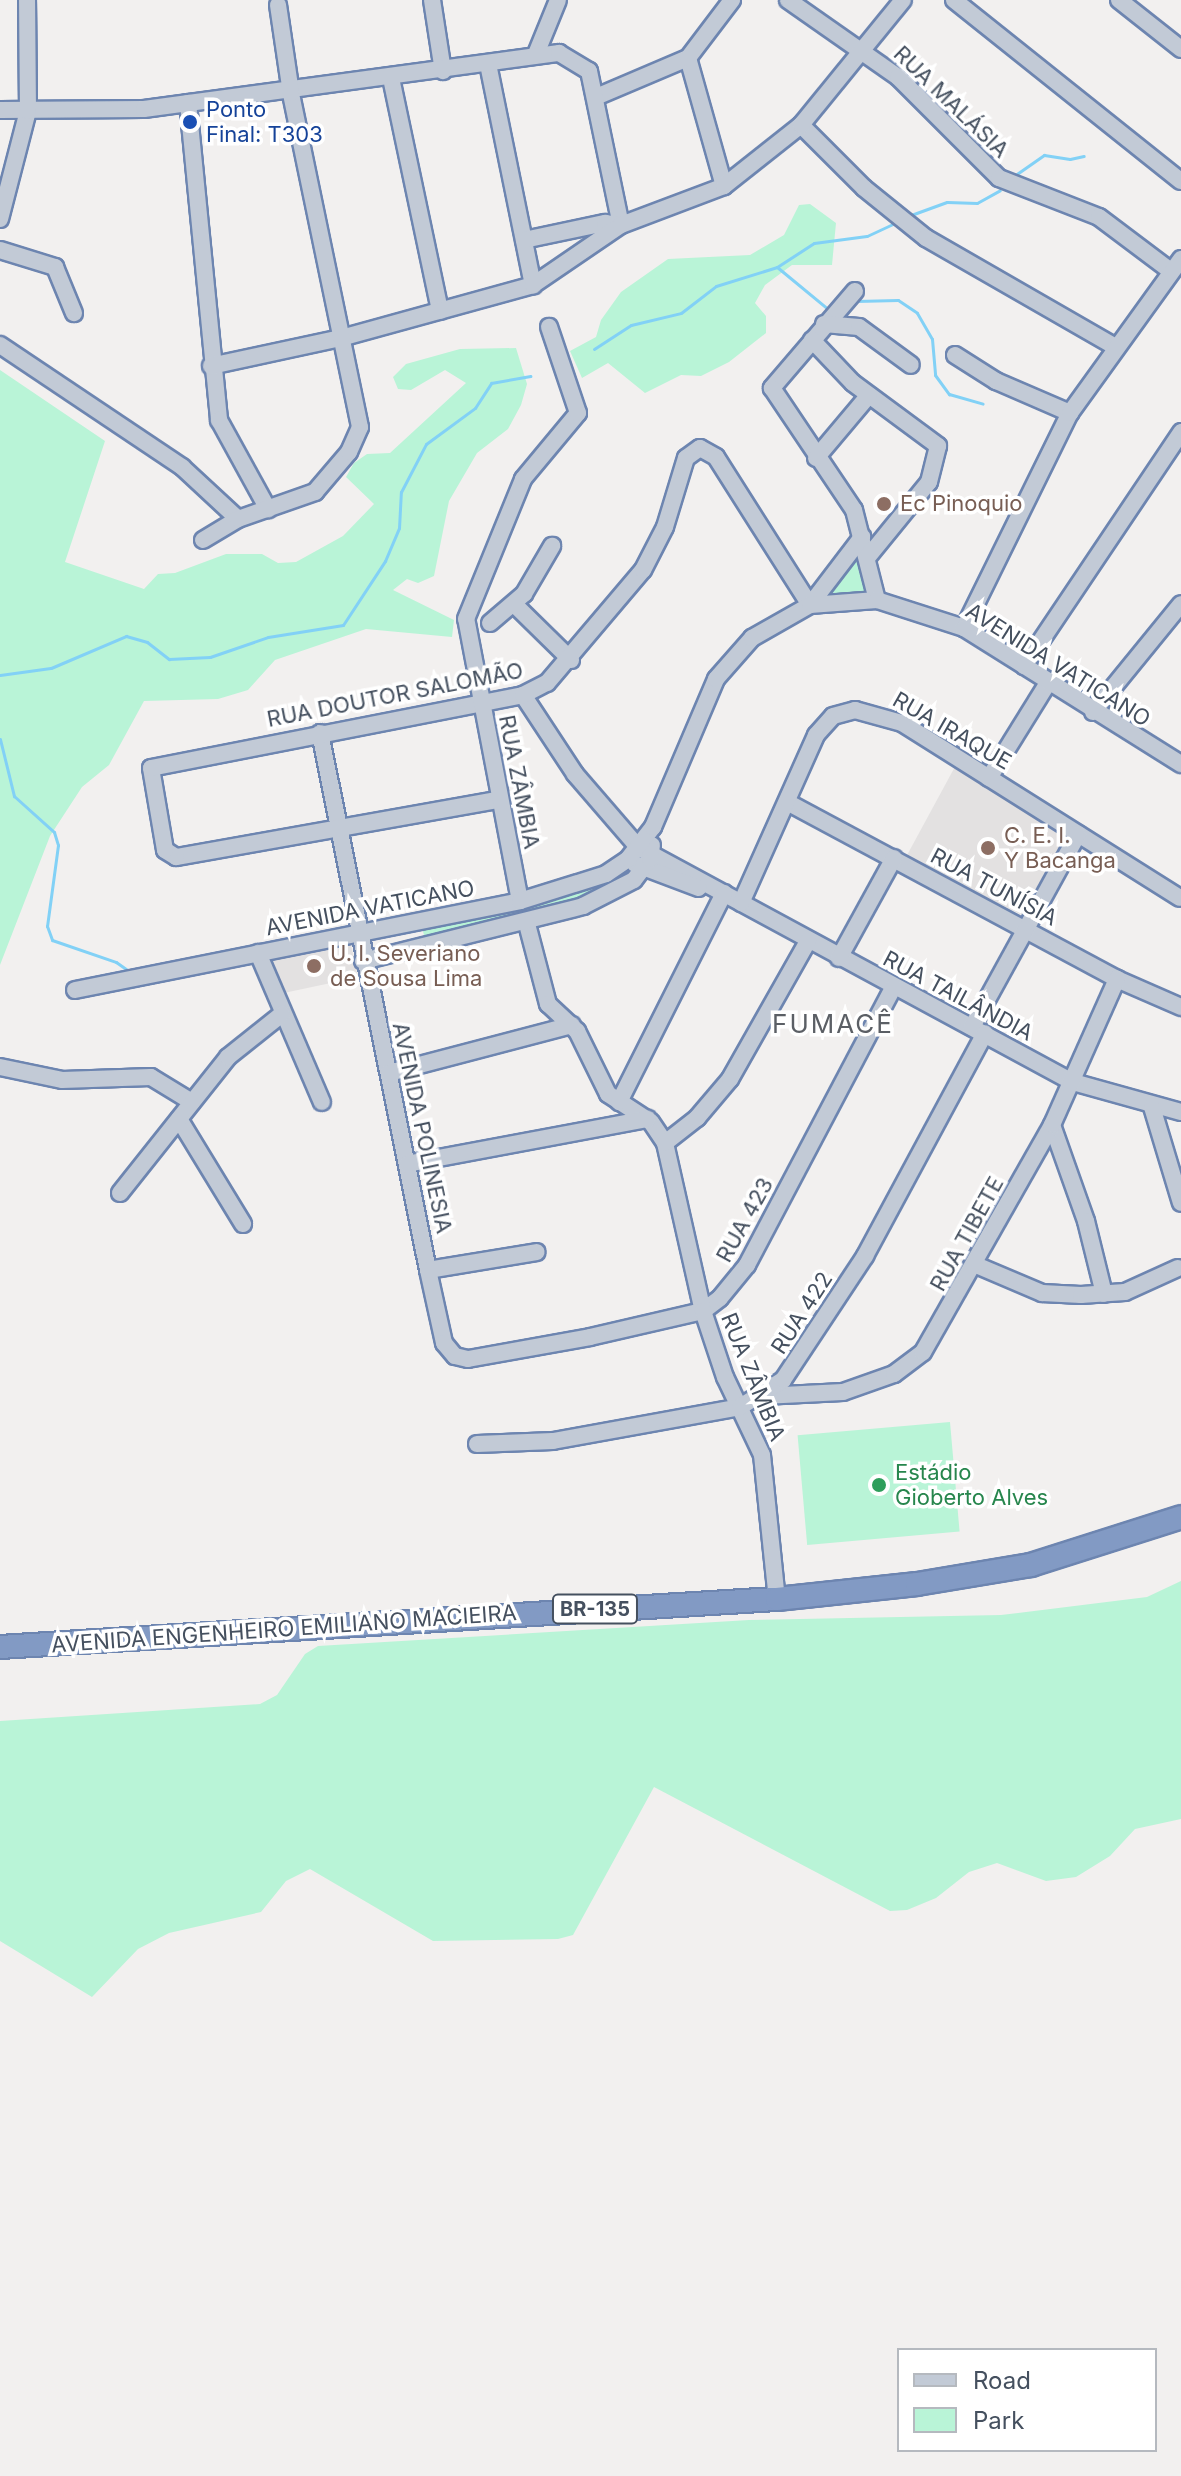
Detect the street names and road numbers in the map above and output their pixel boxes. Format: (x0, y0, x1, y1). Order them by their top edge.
street label: RUA MALÁSIA (888, 41, 1014, 163)
street label: AVENIDA VATICANO (961, 598, 1155, 732)
street label: RUA DOUTOR SALOMÃO (265, 657, 525, 733)
street label: RUA IRAQUE (888, 686, 1016, 776)
street label: RUA ZÂMBIA (493, 713, 545, 851)
street label: RUA TUNÍSIA (926, 843, 1062, 931)
street label: AVENIDA VATICANO (263, 875, 477, 941)
street label: RUA TAILÂNDIA (878, 945, 1038, 1047)
street label: AVENIDA POLINESIA (387, 1020, 457, 1236)
street label: RUA TIBETE (925, 1172, 1009, 1296)
street label: RUA 423 (711, 1173, 779, 1267)
street label: RUA 422 (766, 1267, 838, 1359)
street label: RUA ZÂMBIA (715, 1309, 791, 1445)
road number: BR-135 (551, 1593, 639, 1625)
street label: AVENIDA ENGENHEIRO EMILIANO MACIEIRA (50, 1600, 518, 1658)

